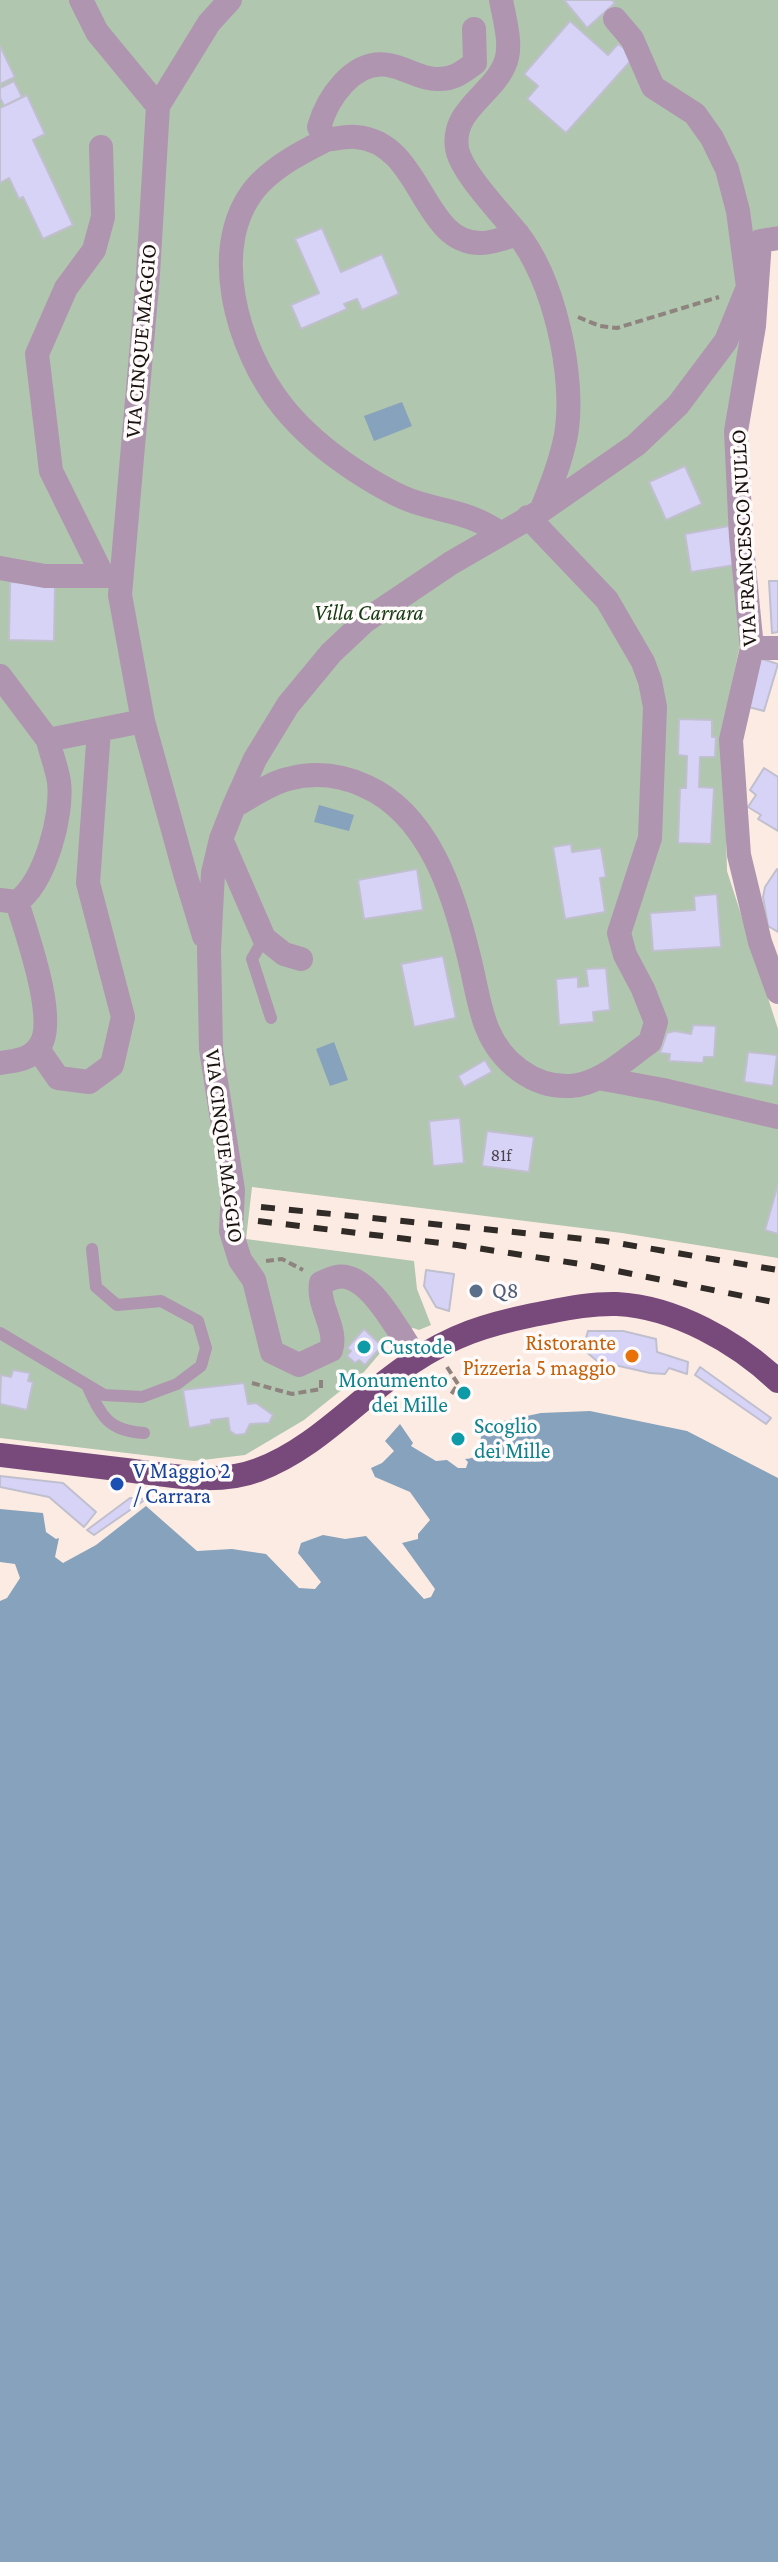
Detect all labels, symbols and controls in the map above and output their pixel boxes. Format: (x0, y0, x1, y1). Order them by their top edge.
street label: VIA CINQUE MAGGIO (119, 243, 163, 439)
street label: VIA FRANCESCO NULLO (725, 429, 763, 647)
park label: Villa Carrara (314, 600, 424, 626)
street label: VIA CINQUE MAGGIO (199, 1048, 249, 1244)
house number: 81f (491, 1144, 511, 1166)
place label: Q8 (492, 1278, 519, 1304)
marker: Q8 (467, 1282, 485, 1300)
place label: Ristorante Pizzeria 5 maggio (463, 1330, 616, 1382)
place label: Custode (380, 1334, 452, 1360)
marker: Custode (355, 1338, 373, 1356)
marker: Ristorante Pizzeria 5 maggio (623, 1347, 641, 1365)
place label: Monumento dei Mille (338, 1367, 448, 1418)
marker: Monumento dei Mille (455, 1384, 473, 1402)
place label: Scoglio dei Mille (474, 1413, 550, 1464)
marker: Scoglio dei Mille (449, 1430, 467, 1448)
place label: V Maggio 2 / Carrara (133, 1458, 231, 1510)
marker: V Maggio 2 / Carrara (108, 1475, 126, 1493)

